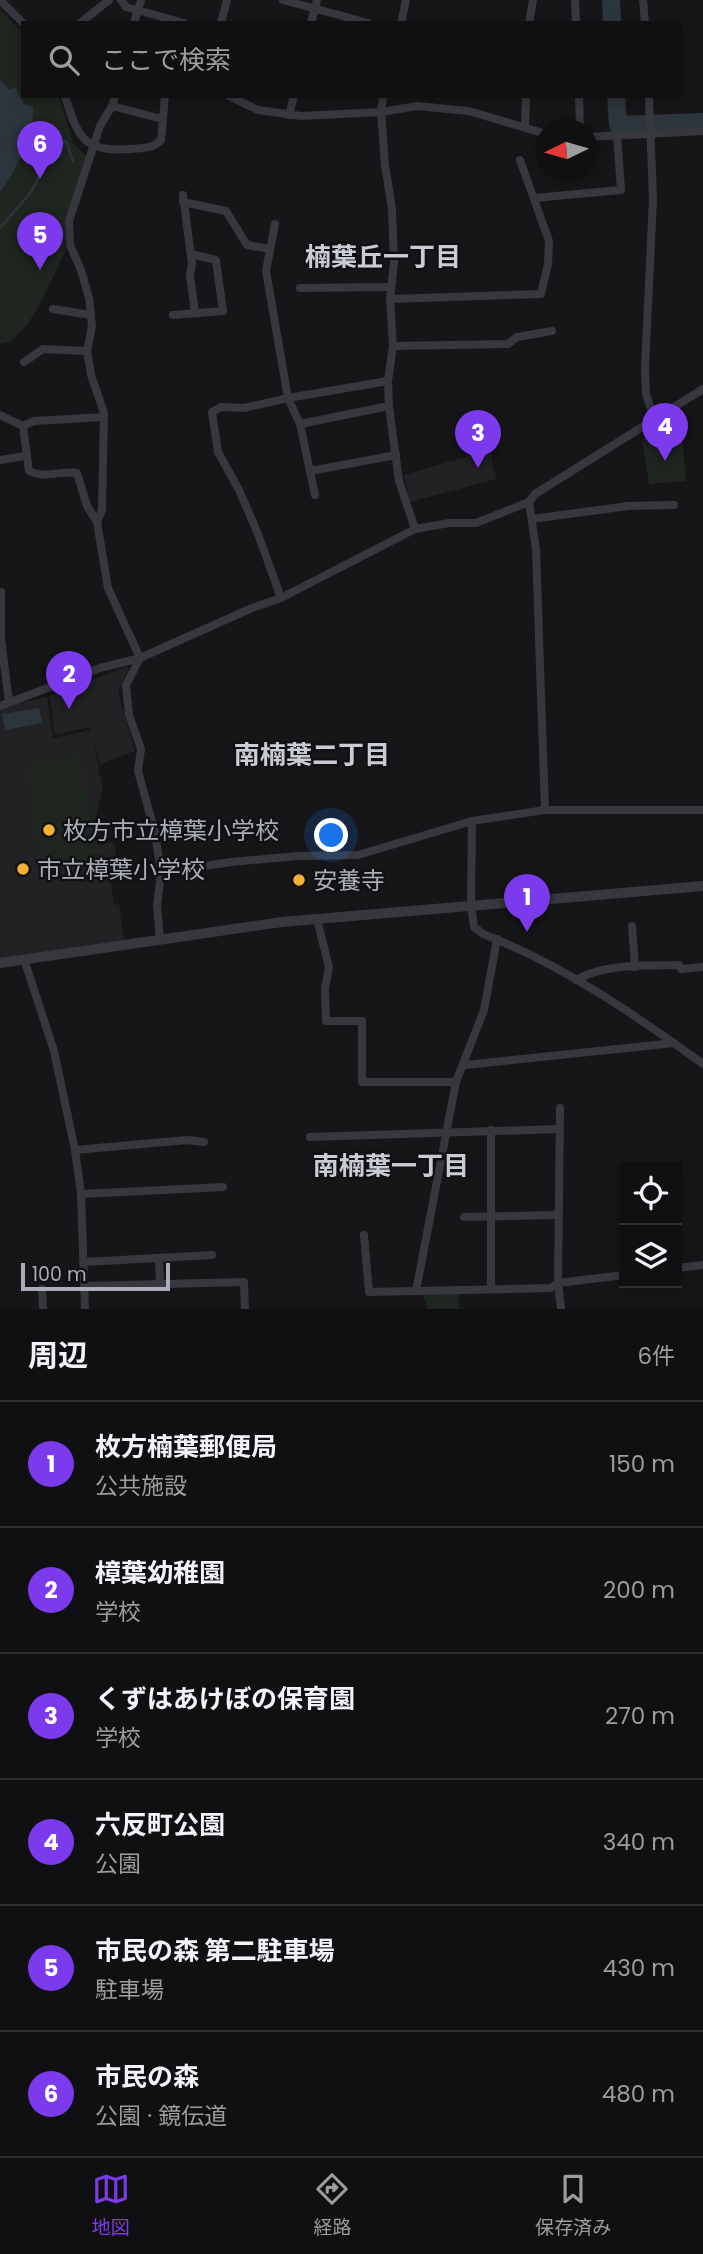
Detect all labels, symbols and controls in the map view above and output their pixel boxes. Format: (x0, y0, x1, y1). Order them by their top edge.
search box (21, 21, 682, 98)
icon: search (45, 41, 83, 79)
text: ここで検索 (101, 42, 231, 78)
north arrow (535, 119, 598, 182)
pin: 6 (17, 121, 63, 179)
pin: 5 (17, 212, 63, 270)
district label: 楠葉丘一丁目 (305, 239, 461, 275)
pin: 4 (642, 403, 688, 461)
pin: 3 (455, 410, 501, 468)
pin: 2 (46, 651, 92, 709)
district label: 南楠葉二丁目 (234, 737, 390, 773)
place label: 枚方市立樟葉小学校 (63, 814, 279, 847)
your location (314, 818, 348, 852)
marker: 枚方市立樟葉小学校 (41, 822, 57, 838)
place label: 市立樟葉小学校 (37, 853, 205, 886)
marker: 市立樟葉小学校 (15, 861, 31, 877)
place label: 安養寺 (313, 864, 385, 897)
marker: 安養寺 (291, 872, 307, 888)
pin: 1 (504, 874, 550, 932)
district label: 南楠葉一丁目 (313, 1148, 469, 1184)
map controls (619, 1162, 682, 1288)
button: locate (619, 1162, 682, 1225)
button: layers (619, 1225, 682, 1288)
scale bar (21, 1260, 170, 1292)
text: 100 m (32, 1261, 87, 1288)
text: 周辺 (28, 1334, 88, 1377)
text: 6件 (637, 1340, 675, 1372)
text: 枚方楠葉郵便局 (95, 1429, 277, 1465)
text: 1 (47, 1448, 55, 1480)
text: 150 m (609, 1448, 675, 1480)
text: 公共施設 (95, 1470, 187, 1502)
text: 樟葉幼稚園 (95, 1555, 225, 1591)
text: 2 (44, 1574, 58, 1606)
text: 200 m (603, 1574, 675, 1606)
text: 学校 (95, 1596, 141, 1628)
text: くずはあけぼの保育園 (95, 1681, 355, 1717)
text: 3 (44, 1700, 58, 1732)
text: 270 m (605, 1700, 675, 1732)
text: 学校 (95, 1722, 141, 1754)
text: 六反町公園 (95, 1807, 225, 1843)
text: 4 (43, 1826, 59, 1858)
text: 340 m (603, 1826, 675, 1858)
text: 公園 (95, 1848, 141, 1880)
text: 市民の森 第二駐車場 (95, 1933, 335, 1969)
text: 5 (44, 1952, 58, 1984)
text: 430 m (603, 1952, 675, 1984)
text: 駐車場 (95, 1974, 164, 2006)
text: 市民の森 (95, 2059, 199, 2095)
text: 6 (44, 2078, 58, 2110)
text: 480 m (602, 2078, 675, 2110)
text: 公園 · 鏡伝道 (95, 2100, 227, 2132)
tab: 地図 (92, 2170, 130, 2242)
tab: 経路 (313, 2170, 351, 2242)
tab: 保存済み (535, 2170, 611, 2242)

